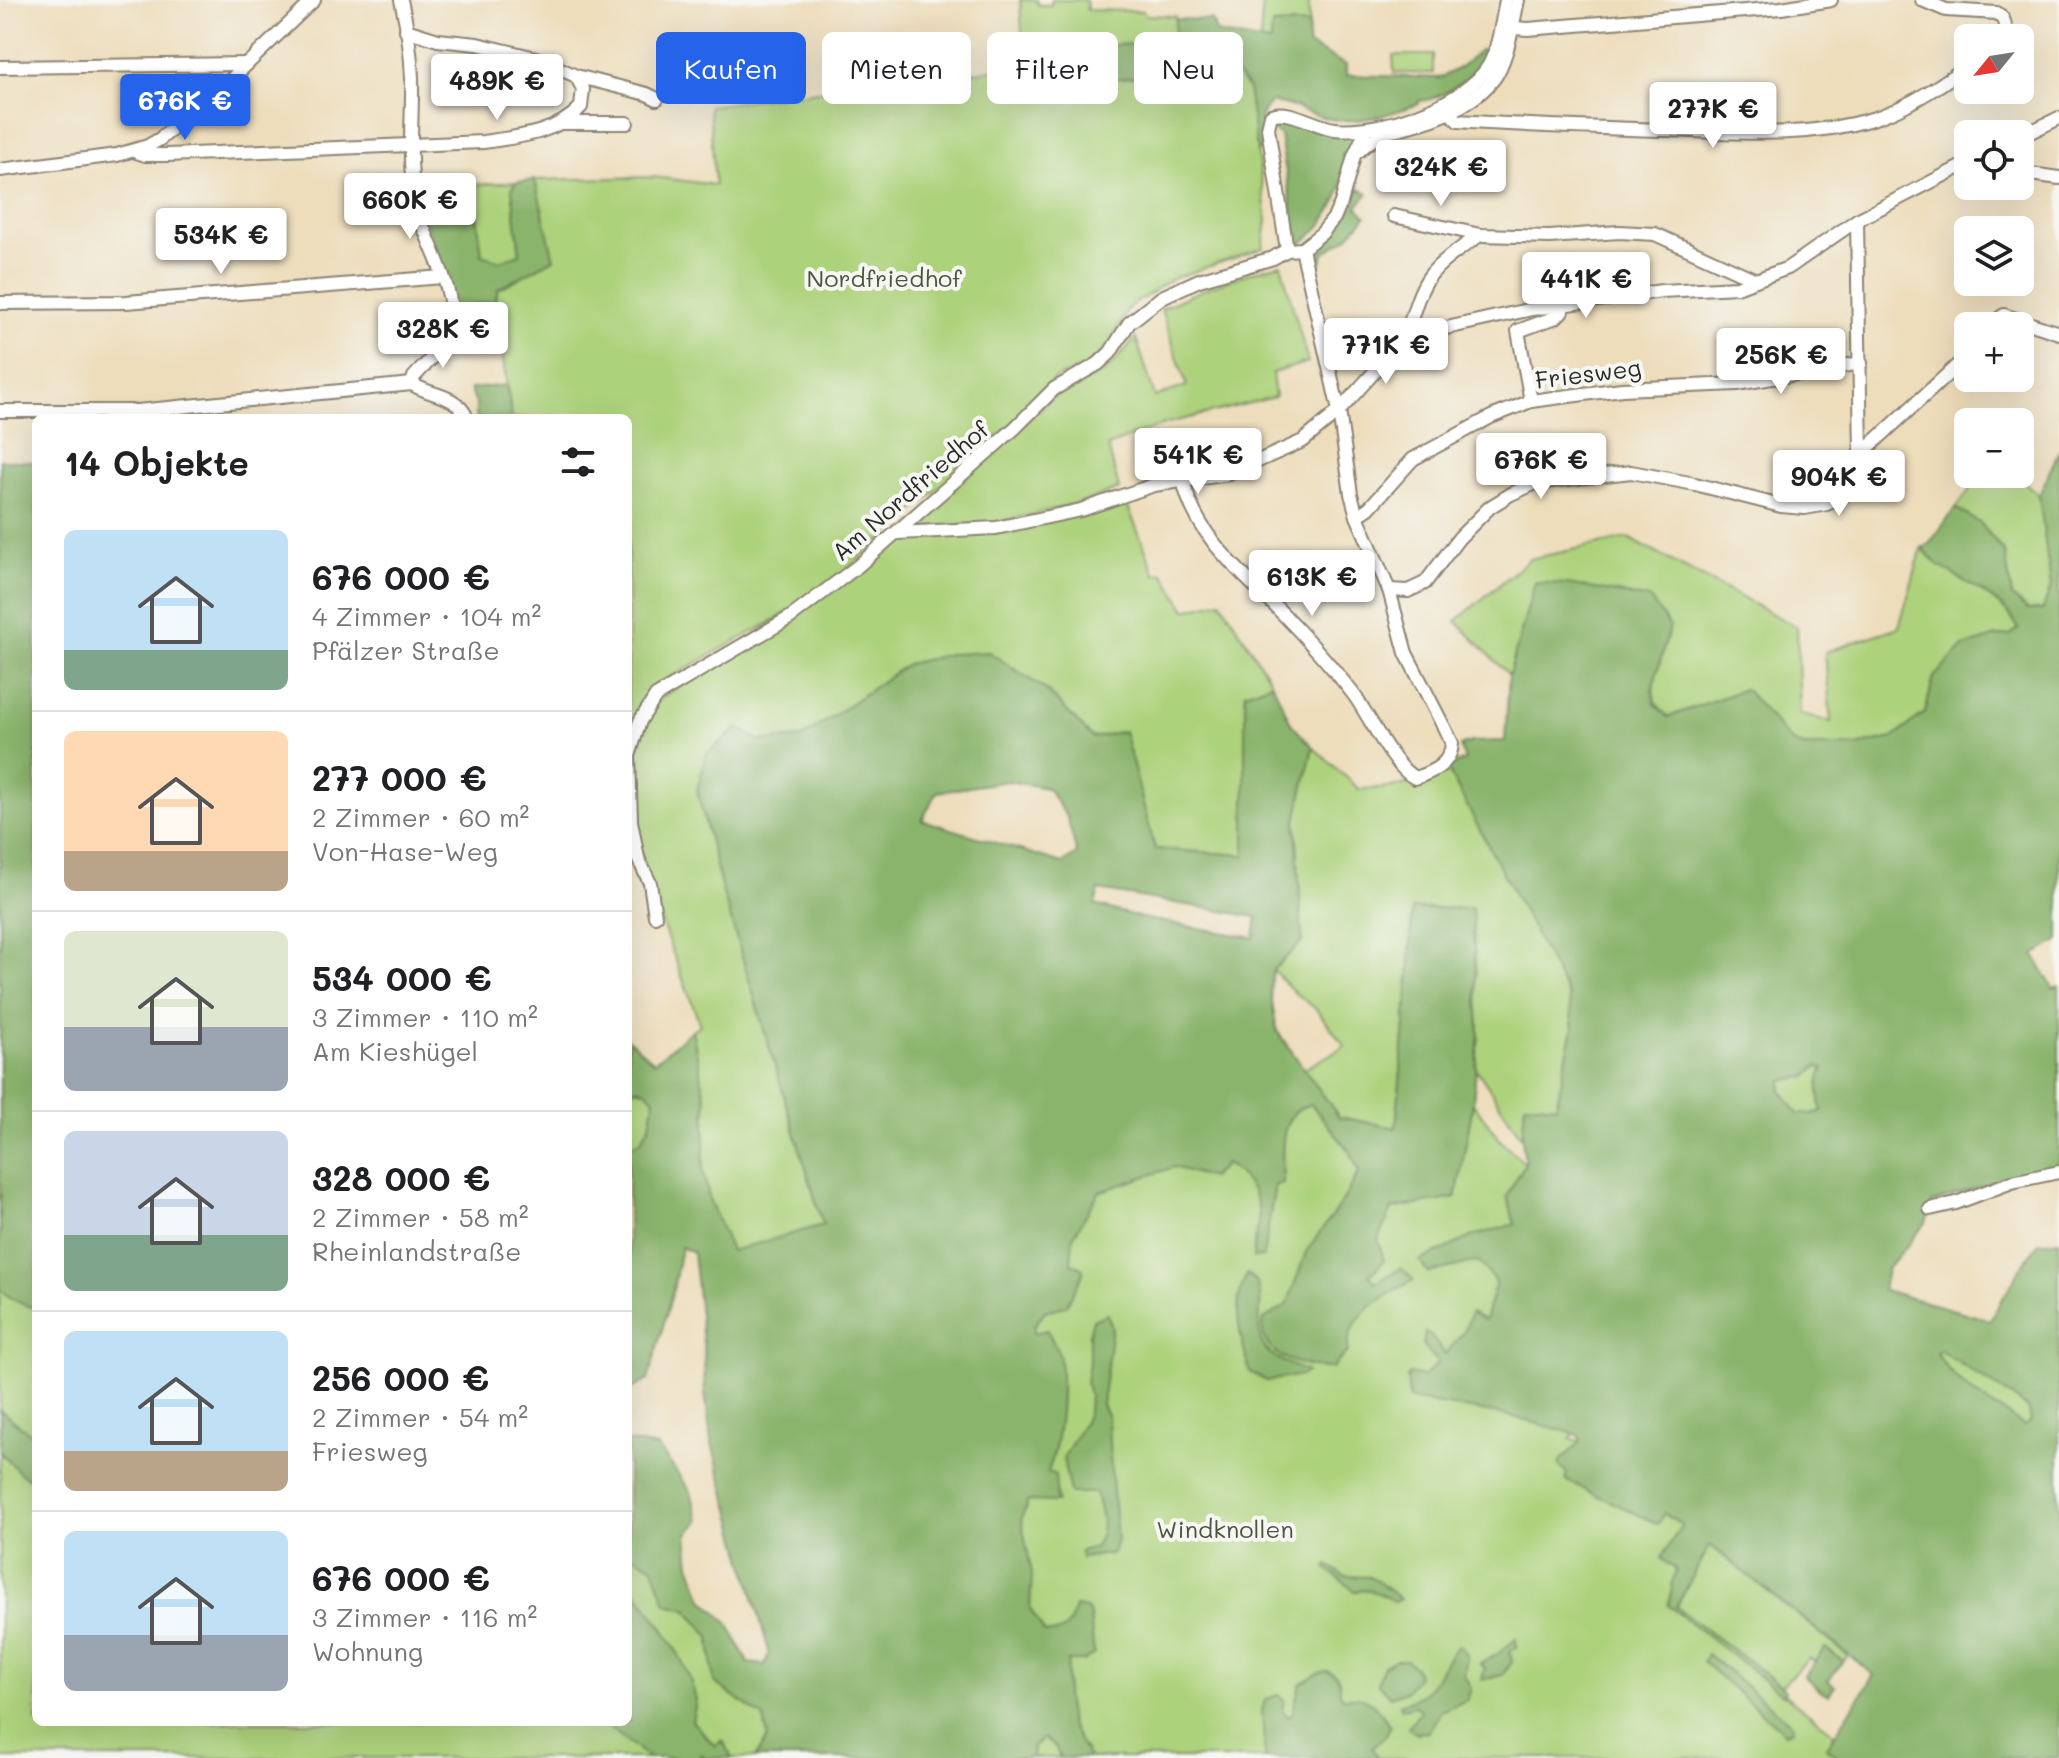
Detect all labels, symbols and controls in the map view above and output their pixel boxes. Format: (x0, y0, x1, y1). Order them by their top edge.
north arrow (1954, 24, 2034, 104)
map controls (1954, 24, 2034, 488)
chip: Kaufen (656, 32, 806, 104)
chip: Mieten (822, 32, 971, 104)
chip: Filter (987, 32, 1118, 104)
chip: Neu (1134, 32, 1243, 104)
pin: 489K € (432, 54, 562, 122)
text: 489K € (449, 63, 545, 97)
pin: 676K € (120, 74, 250, 142)
pin: 277K € (1648, 82, 1778, 150)
text: 676K € (138, 83, 232, 117)
text: 277K € (1667, 91, 1759, 125)
button: locate (1954, 120, 2034, 200)
pin: 324K € (1376, 140, 1506, 208)
text: 324K € (1394, 149, 1488, 183)
pin: 660K € (345, 173, 475, 241)
text: 660K € (362, 182, 458, 216)
pin: 534K € (156, 208, 286, 276)
button: layers (1954, 216, 2034, 296)
text: 534K € (174, 217, 268, 251)
pin: 441K € (1521, 252, 1651, 320)
text: 441K € (1540, 261, 1632, 295)
park label: Nordfriedhof (806, 262, 962, 293)
pin: 328K € (378, 302, 508, 370)
text: 328K € (396, 311, 490, 345)
button: + (1954, 312, 2034, 392)
pin: 771K € (1321, 318, 1451, 386)
text: 771K € (1342, 327, 1430, 361)
pin: 256K € (1716, 328, 1846, 396)
text: 256K € (1734, 337, 1828, 371)
street label: Friesweg (1533, 351, 1643, 395)
button: − (1954, 408, 2034, 488)
street label: Am Nordfriedhof (825, 413, 996, 567)
pin: 541K € (1133, 428, 1263, 496)
pin: 676K € (1476, 433, 1606, 501)
text: 541K € (1153, 437, 1243, 471)
text: 14 Objekte (64, 440, 249, 485)
icon: filters (556, 440, 600, 484)
text: 676K € (1494, 442, 1588, 476)
pin: 904K € (1774, 450, 1904, 518)
text: 904K € (1791, 459, 1887, 493)
pin: 613K € (1247, 550, 1377, 618)
text: 676 000 € (312, 554, 490, 599)
text: 613K € (1267, 559, 1357, 593)
icon: home (128, 562, 224, 658)
text: 4 Zimmer · 104 m² (312, 599, 541, 633)
text: Pfälzer Straße (312, 633, 500, 667)
text: 277 000 € (312, 755, 487, 800)
icon: home (128, 763, 224, 859)
text: 2 Zimmer · 60 m² (312, 800, 529, 834)
text: Von-Hase-Weg (312, 834, 498, 868)
text: 534 000 € (312, 955, 491, 1000)
icon: home (128, 963, 224, 1059)
text: 3 Zimmer · 110 m² (312, 1000, 538, 1034)
text: Am Kieshügel (312, 1034, 478, 1068)
text: 328 000 € (312, 1155, 490, 1200)
icon: home (128, 1163, 224, 1259)
text: 2 Zimmer · 58 m² (312, 1200, 529, 1234)
text: Rheinlandstraße (312, 1234, 521, 1268)
text: 256 000 € (312, 1355, 489, 1400)
icon: home (128, 1363, 224, 1459)
text: 2 Zimmer · 54 m² (312, 1400, 528, 1434)
text: Friesweg (312, 1434, 428, 1468)
park label: Windknollen (1156, 1513, 1294, 1544)
text: 676 000 € (312, 1555, 490, 1600)
icon: home (128, 1563, 224, 1659)
text: 3 Zimmer · 116 m² (312, 1600, 537, 1634)
text: Wohnung (312, 1634, 423, 1668)

